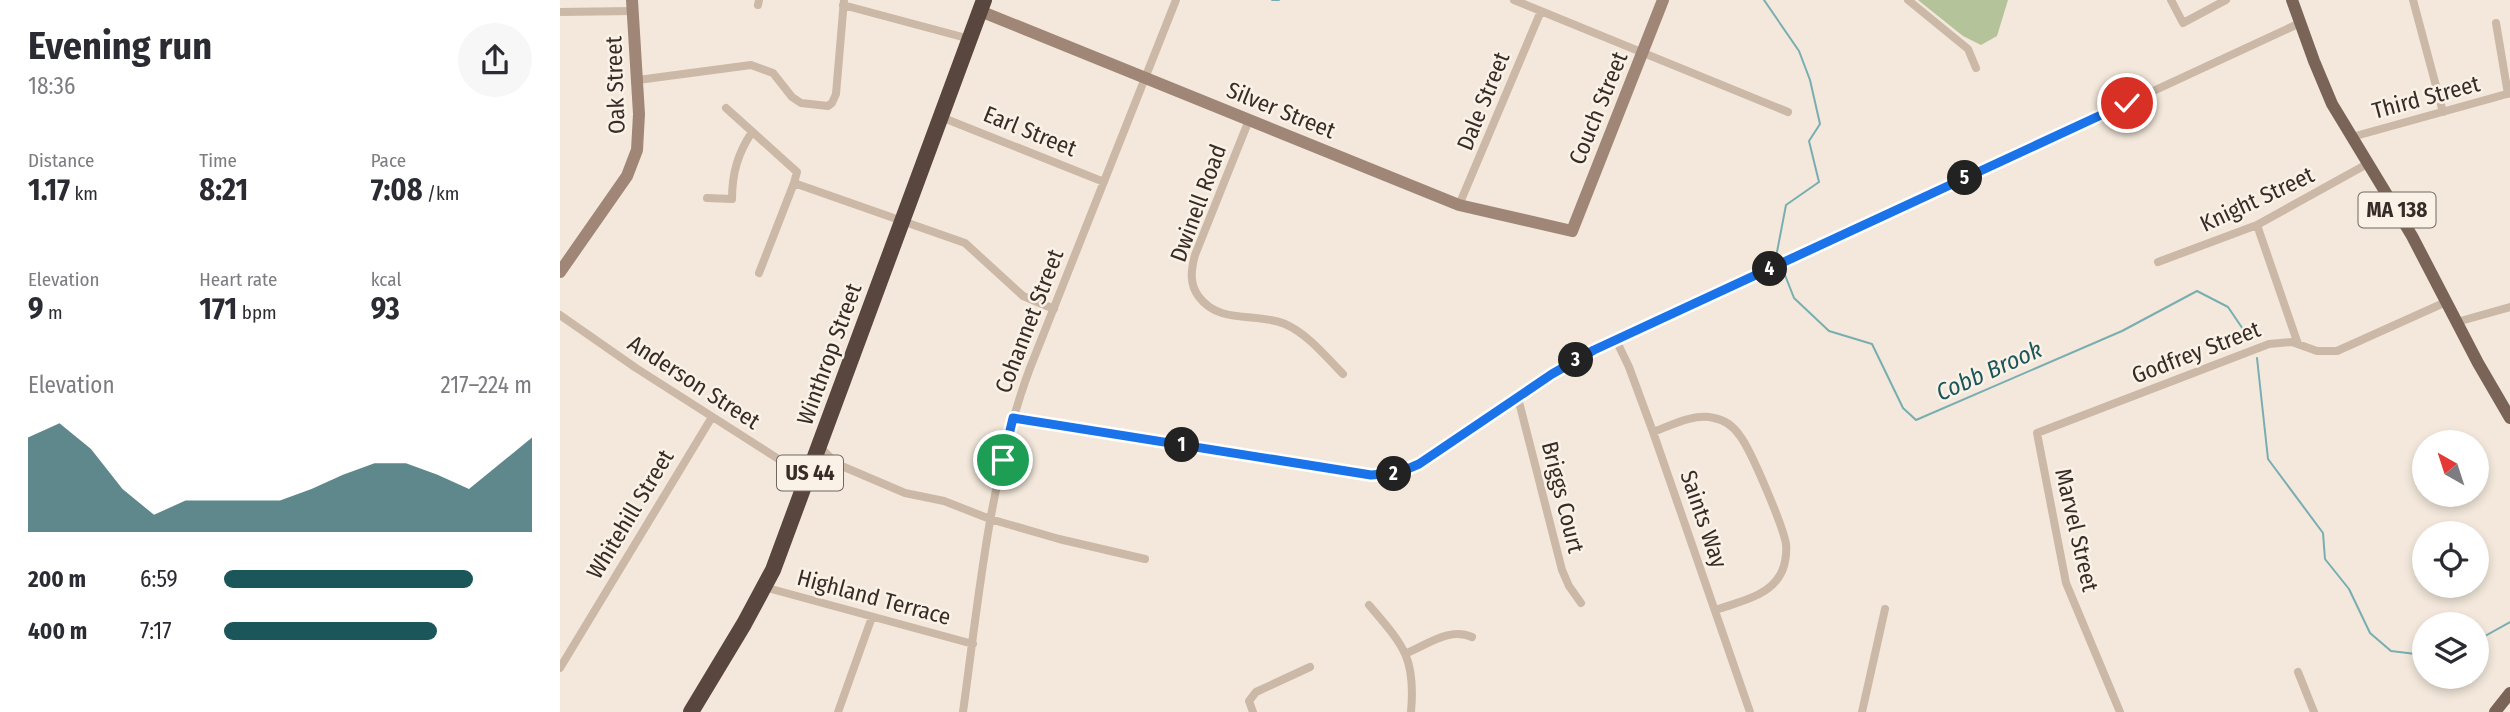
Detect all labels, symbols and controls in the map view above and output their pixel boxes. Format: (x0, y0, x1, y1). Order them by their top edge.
text: Evening run (28, 23, 212, 69)
button: share (458, 23, 532, 97)
street label: Oak Street (599, 35, 631, 135)
street label: Dale Street (1451, 47, 1516, 154)
street label: Couch Street (1563, 47, 1634, 169)
street label: Third Street (2369, 69, 2483, 125)
text: 18:36 (28, 72, 75, 100)
pin (2097, 73, 2157, 133)
street label: Silver Street (1223, 76, 1340, 145)
icon: check (2108, 84, 2146, 122)
street label: Earl Street (979, 100, 1081, 162)
street label: Dwinell Road (1164, 140, 1232, 266)
text: Distance (28, 149, 95, 172)
text: Time (199, 149, 237, 172)
text: Pace (371, 149, 406, 172)
pin: 5 (1948, 160, 1982, 196)
street label: Knight Street (2196, 160, 2319, 238)
text: 5 (1960, 166, 1969, 189)
text: 1.17 (28, 172, 70, 208)
text: 8:21 (199, 172, 248, 208)
text: 7:08 (371, 172, 423, 208)
text: km (70, 182, 98, 205)
text: /km (423, 182, 459, 205)
road number: MA 138 (2358, 192, 2436, 228)
street label: Cohannet Street (989, 245, 1069, 397)
pin: 4 (1752, 252, 1788, 286)
text: 4 (1765, 257, 1774, 280)
text: Elevation (28, 268, 100, 291)
text: Heart rate (199, 268, 277, 291)
text: kcal (371, 268, 401, 291)
street label: Winthrop Street (790, 279, 868, 429)
text: 9 (28, 291, 44, 327)
text: 171 (199, 291, 237, 327)
text: 93 (371, 291, 400, 327)
text: m (44, 301, 63, 324)
text: bpm (237, 301, 277, 324)
street label: Godfrey Street (2128, 314, 2265, 389)
street label: Anderson Street (623, 329, 766, 435)
water label: Cobb Brook (1932, 335, 2046, 407)
pin: 3 (1558, 342, 1594, 378)
text: 3 (1571, 348, 1580, 371)
text: Elevation (28, 371, 115, 399)
text: 217–224 m (441, 371, 532, 399)
pin: 1 (1164, 428, 1200, 462)
pin (973, 430, 1033, 490)
north arrow (2412, 430, 2488, 508)
map controls (2412, 430, 2489, 689)
text: 1 (1177, 433, 1186, 456)
street label: Briggs Court (1536, 438, 1590, 556)
icon: arrive (984, 441, 1022, 479)
street label: Whitehill Street (580, 444, 680, 584)
road number: US 44 (777, 456, 843, 490)
pin: 2 (1376, 456, 1412, 491)
text: 2 (1389, 462, 1398, 485)
street label: Marvel Street (2049, 466, 2105, 595)
street label: Saints Way (1674, 467, 1734, 572)
button: locate (2412, 521, 2489, 598)
street label: Highland Terrace (794, 563, 954, 631)
text: 200 m (28, 565, 86, 593)
text: 6:59 (140, 565, 178, 593)
button: layers (2412, 612, 2489, 689)
text: 400 m (28, 617, 87, 645)
text: 7:17 (140, 617, 172, 645)

